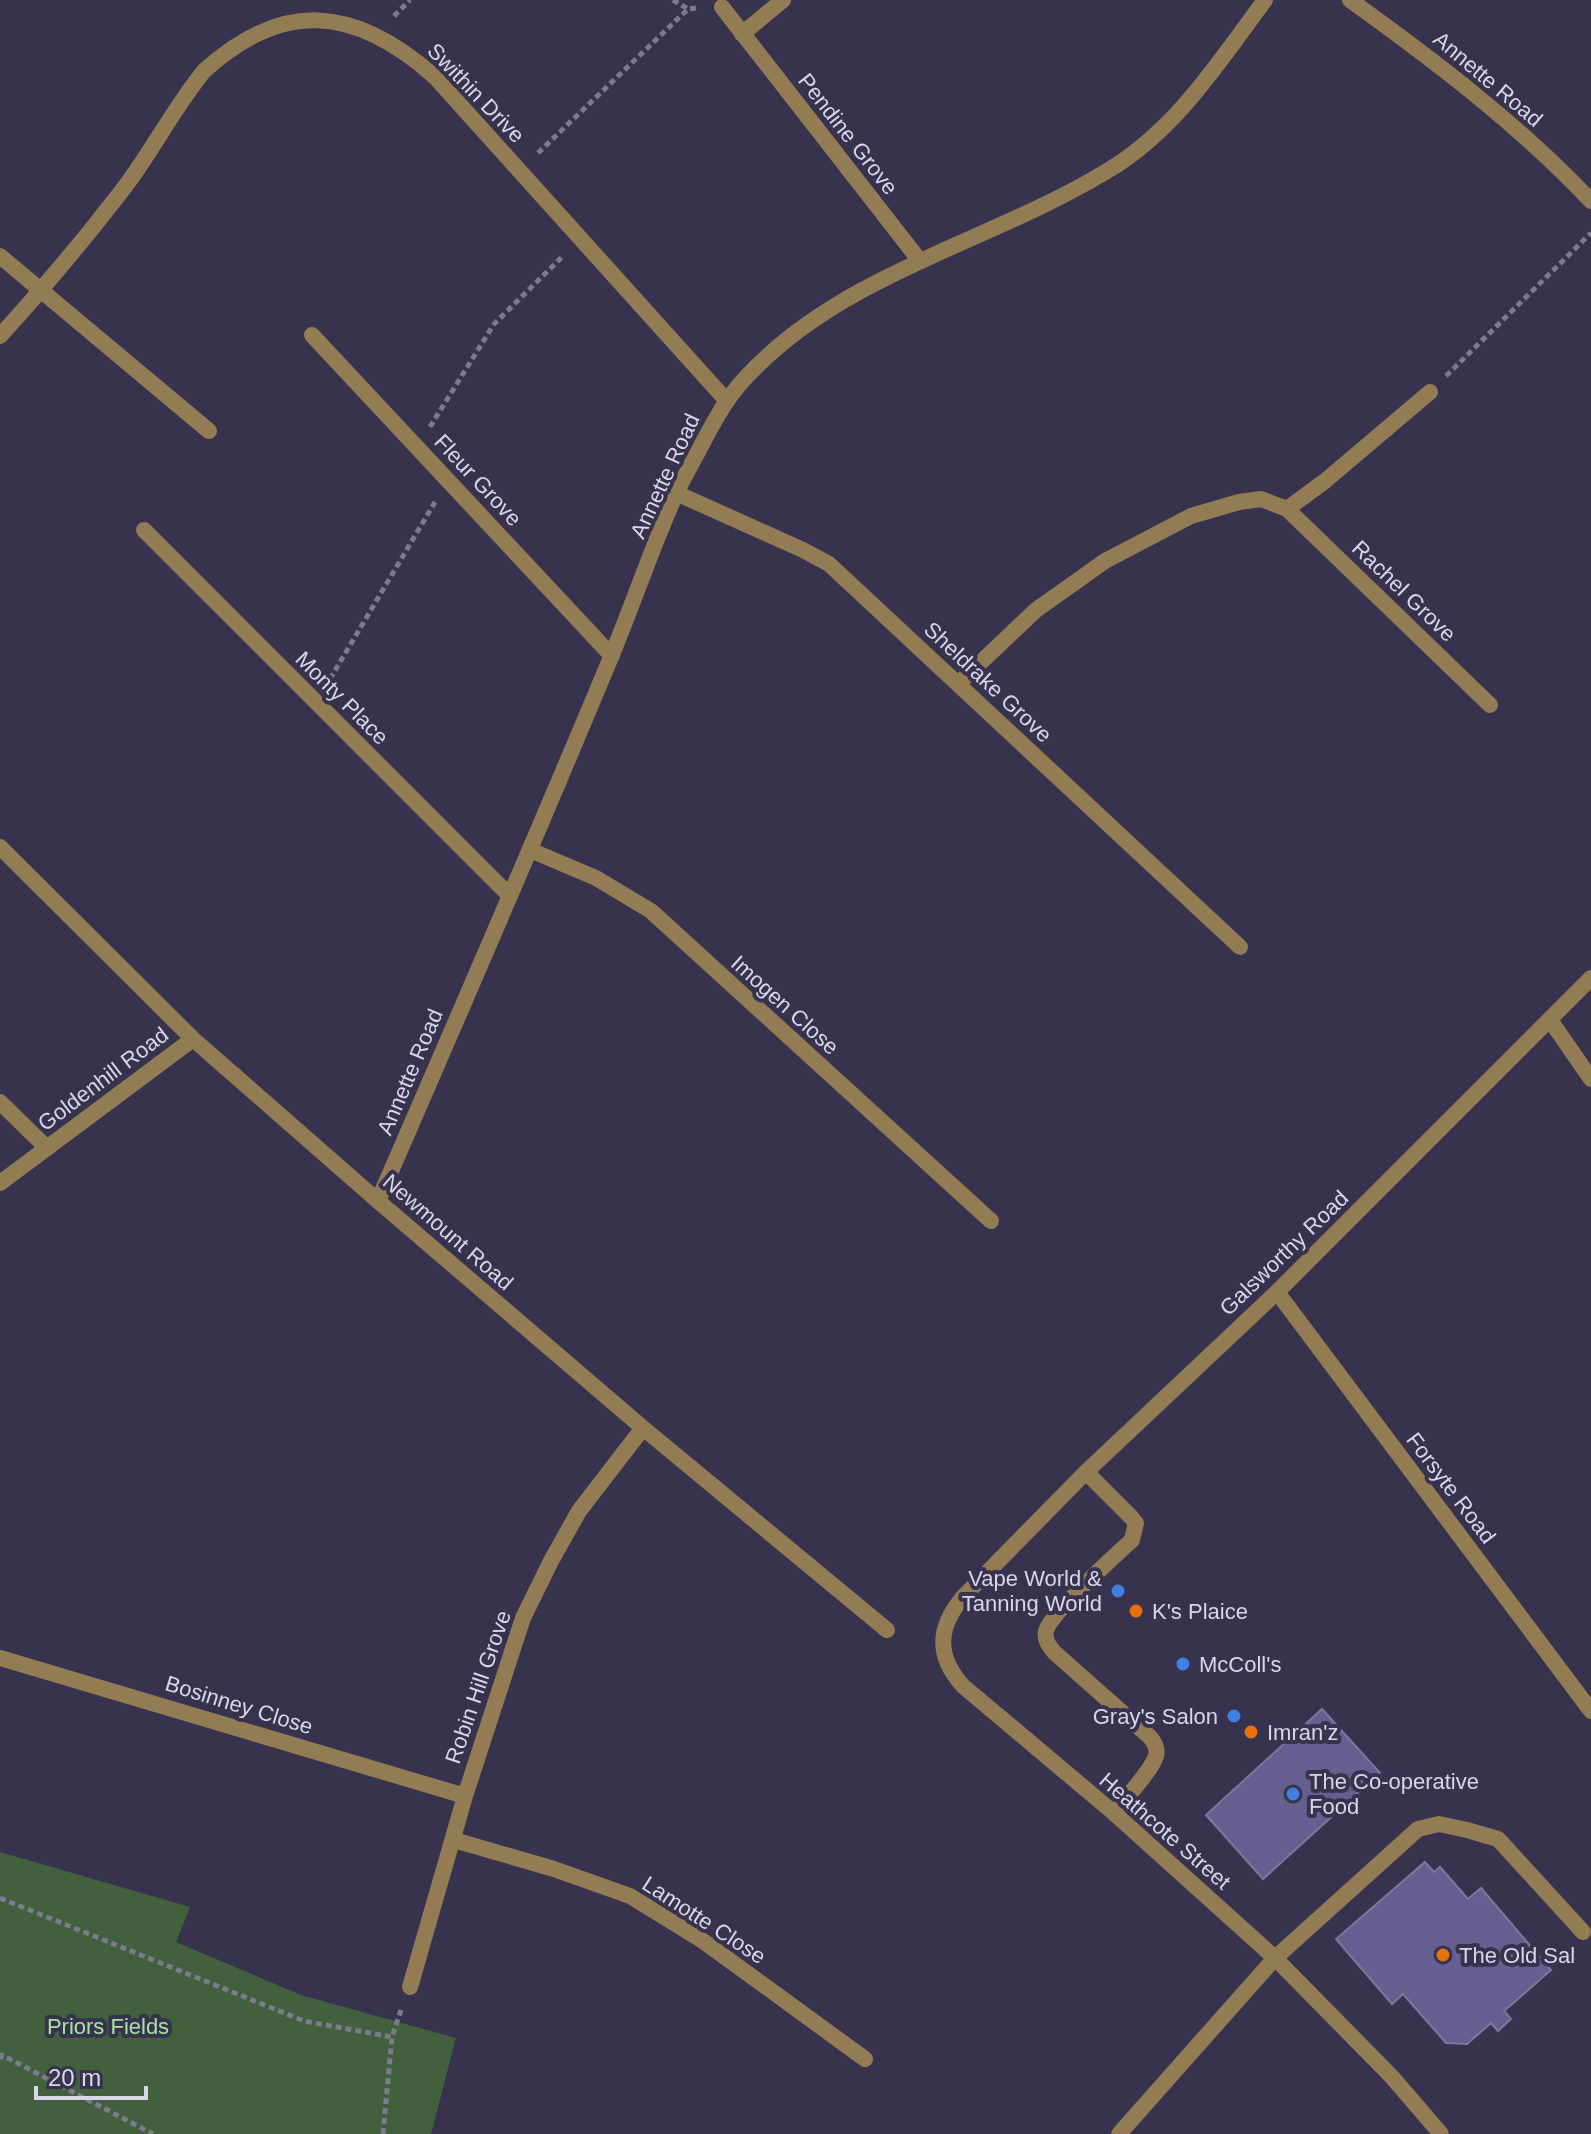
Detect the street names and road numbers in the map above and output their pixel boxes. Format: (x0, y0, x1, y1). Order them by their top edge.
street label: Annette Road (1428, 26, 1548, 132)
street label: Swithin Drive (422, 38, 530, 148)
street label: Pendine Grove (793, 68, 903, 200)
street label: Annette Road (625, 410, 705, 542)
street label: Fleur Grove (429, 429, 527, 531)
street label: Rachel Grove (1347, 535, 1461, 647)
street label: Sheldrake Grove (919, 617, 1057, 747)
street label: Monty Place (290, 646, 394, 750)
street label: Imogen Close (726, 950, 844, 1060)
street label: Annette Road (372, 1005, 448, 1139)
street label: Goldenhill Road (33, 1022, 173, 1136)
street label: Newmount Road (378, 1169, 518, 1295)
street label: Galsworthy Road (1215, 1185, 1353, 1321)
street label: Forsyte Road (1401, 1428, 1501, 1548)
street label: Robin Hill Grove (440, 1607, 516, 1767)
street label: Bosinney Close (162, 1671, 316, 1739)
street label: Heathcote Street (1094, 1767, 1236, 1895)
street label: Lamotte Close (638, 1871, 770, 1969)

